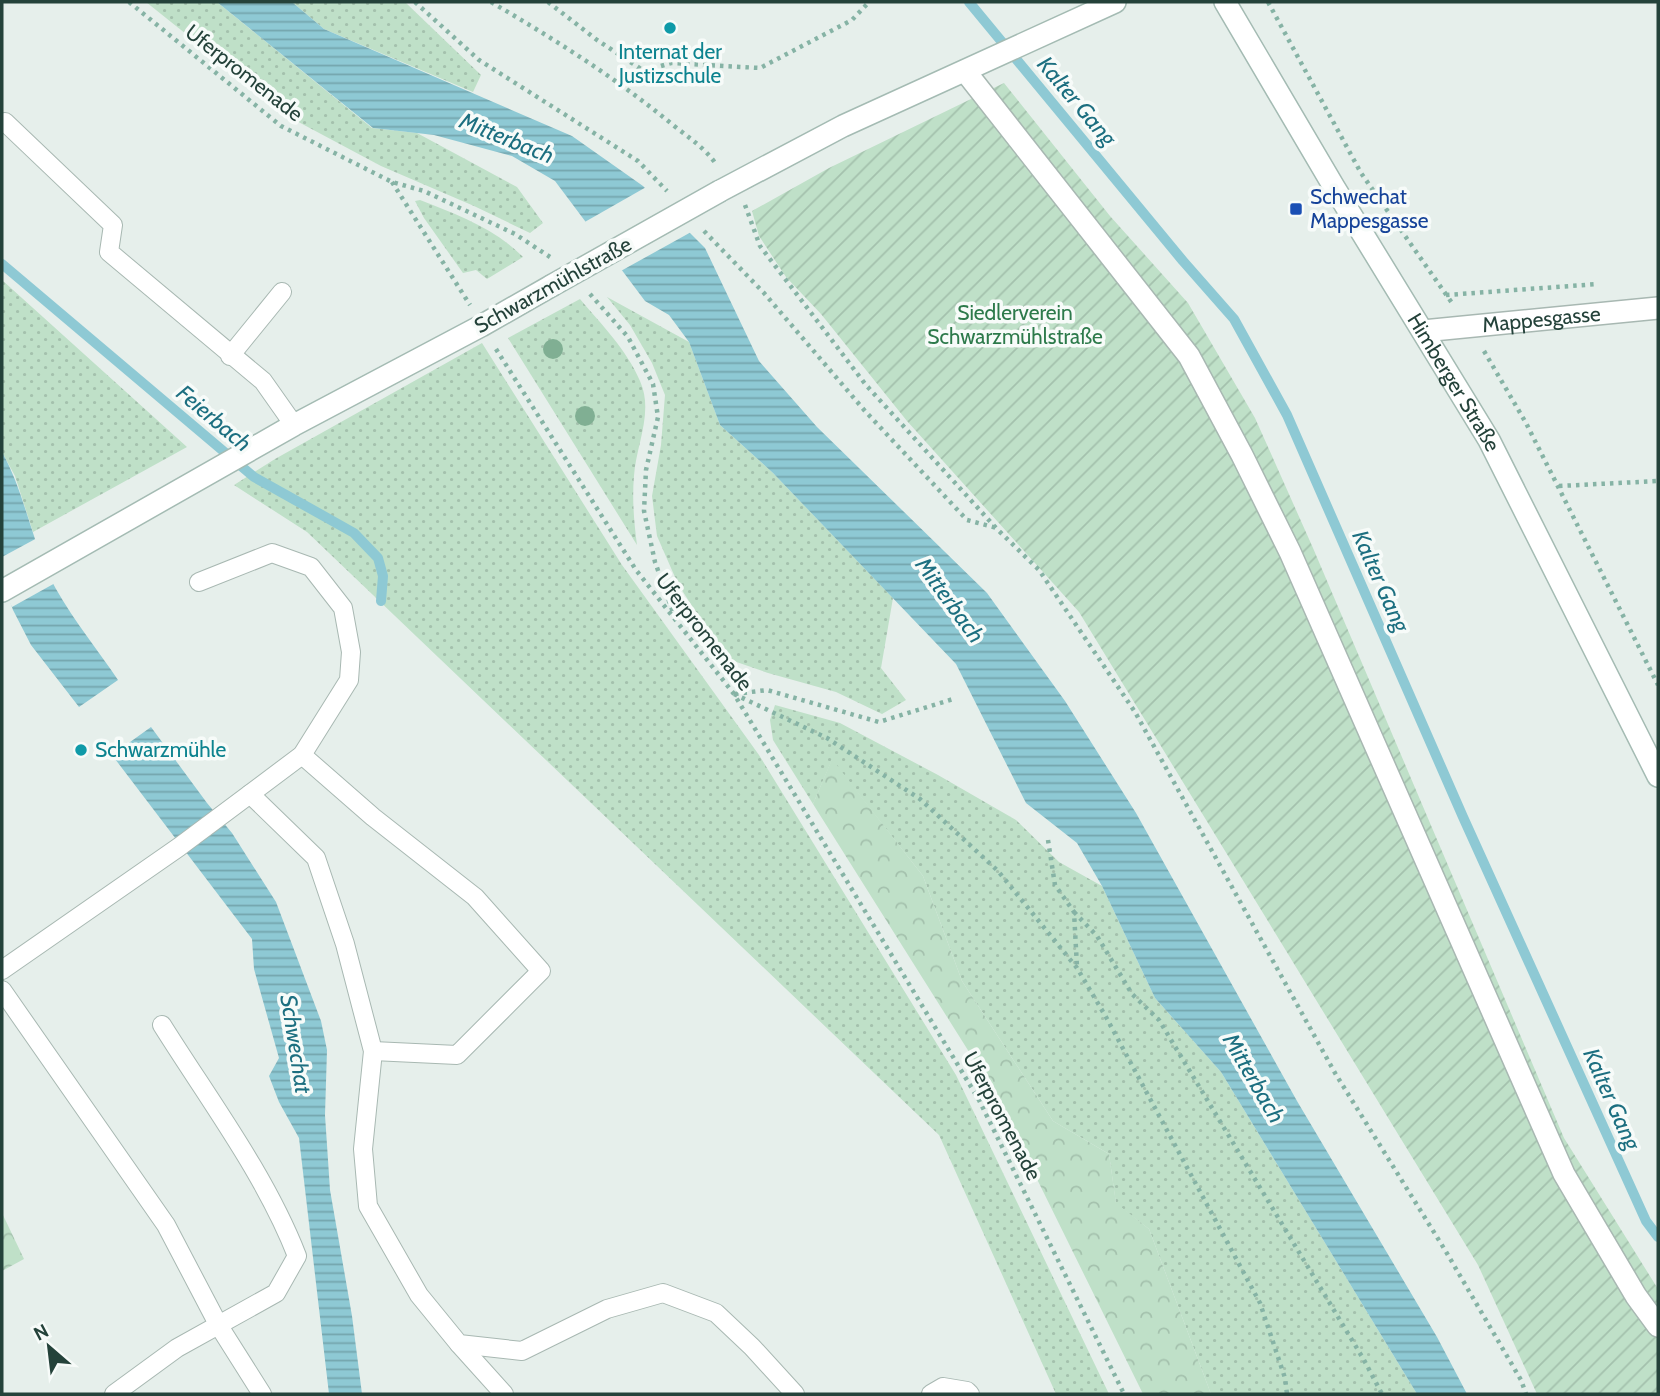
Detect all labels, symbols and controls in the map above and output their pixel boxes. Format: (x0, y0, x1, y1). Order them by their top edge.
street label: Uferpromenade (181, 19, 308, 126)
marker: Internat der Justizschule (662, 20, 678, 36)
place label: Internat der Justizschule (618, 39, 722, 88)
water label: Kalter Gang (1031, 50, 1123, 153)
water label: Mitterbach (455, 106, 558, 170)
place label: Schwechat Mappesgasse (1310, 184, 1429, 233)
marker: Schwechat Mappesgasse (1288, 201, 1304, 217)
street label: Schwarzmühlstraße (470, 231, 636, 338)
park label: Siedlerverein Schwarzmühlstraße (927, 300, 1103, 349)
street label: Mappesgasse (1481, 301, 1602, 337)
street label: Himberger Straße (1402, 309, 1506, 456)
water label: Feierbach (171, 379, 257, 457)
water label: Kalter Gang (1346, 526, 1416, 638)
water label: Mitterbach (909, 551, 990, 648)
street label: Uferpromenade (651, 568, 758, 696)
place label: Schwarzmühle (95, 737, 226, 762)
marker: Schwarzmühle (73, 742, 89, 758)
water label: Schwechat (274, 993, 318, 1096)
water label: Mitterbach (1217, 1027, 1291, 1128)
water label: Kalter Gang (1577, 1044, 1647, 1156)
street label: Uferpromenade (958, 1047, 1047, 1185)
north arrow (14, 1312, 84, 1382)
text: N (30, 1319, 53, 1346)

